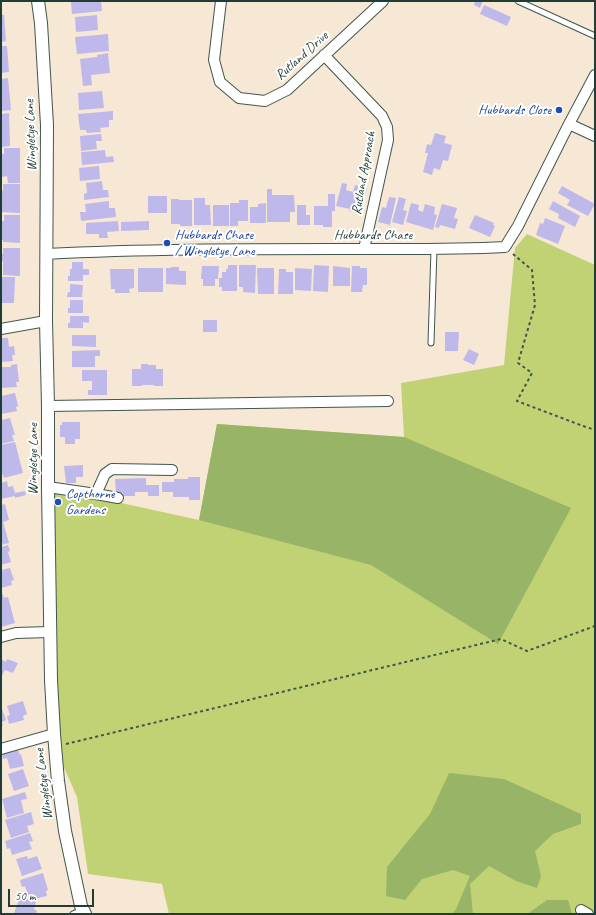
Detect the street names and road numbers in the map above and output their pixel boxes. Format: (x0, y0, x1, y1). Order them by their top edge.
street label: Rutland Drive (272, 28, 332, 84)
street label: Wingletye Lane (21, 99, 41, 171)
street label: Rutland Approach (348, 130, 380, 216)
street label: Hubbards Chase (334, 227, 412, 243)
street label: Wingletye Lane (25, 423, 41, 495)
street label: Wingletye Lane (31, 747, 57, 821)

